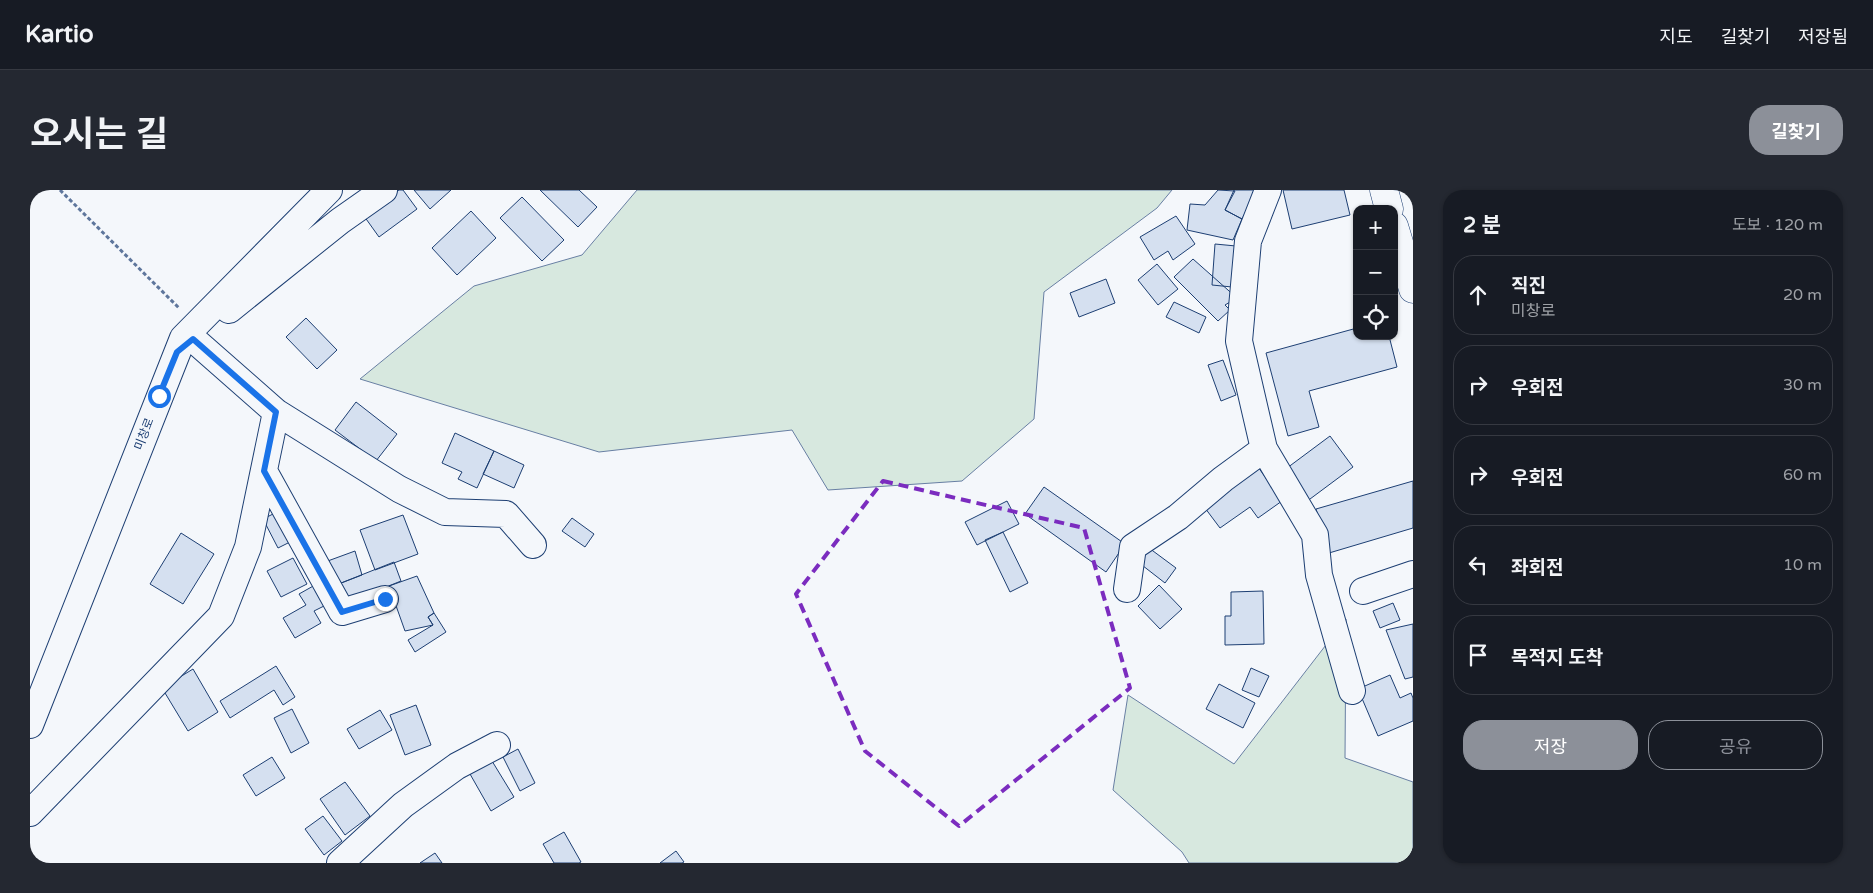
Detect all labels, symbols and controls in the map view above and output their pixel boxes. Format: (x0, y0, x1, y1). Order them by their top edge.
text: Kartio (25, 20, 94, 49)
text: 지도 (1660, 26, 1693, 48)
text: 길찾기 (1721, 26, 1770, 48)
text: 저장됨 (1798, 26, 1848, 48)
button: 길찾기 (1749, 105, 1843, 155)
text: 오시는 길 (30, 114, 168, 156)
map controls (1353, 205, 1398, 340)
button: + (1353, 205, 1398, 250)
text: 2 분 (1463, 213, 1501, 238)
text: 도보 · 120 m (1732, 215, 1823, 235)
button: − (1353, 250, 1398, 295)
text: 직진 (1511, 275, 1546, 297)
icon: ahead (1464, 281, 1492, 309)
text: 20 m (1783, 285, 1822, 305)
button: locate (1353, 295, 1398, 340)
text: 미창로 (1511, 301, 1555, 321)
icon: right (1464, 371, 1492, 399)
text: 30 m (1783, 375, 1822, 395)
text: 우회전 (1511, 377, 1563, 399)
route start (148, 385, 171, 408)
street label: 미창로 (132, 416, 156, 452)
icon: right (1464, 461, 1492, 489)
text: 60 m (1783, 465, 1822, 485)
text: 우회전 (1511, 467, 1563, 489)
icon: left (1464, 551, 1492, 579)
text: 10 m (1783, 555, 1822, 575)
text: 좌회전 (1511, 557, 1563, 579)
route end (374, 588, 397, 611)
icon: arrive (1464, 641, 1492, 669)
text: 목적지 도착 (1511, 647, 1603, 669)
button: 저장 (1463, 720, 1638, 770)
button: 공유 (1648, 720, 1823, 770)

